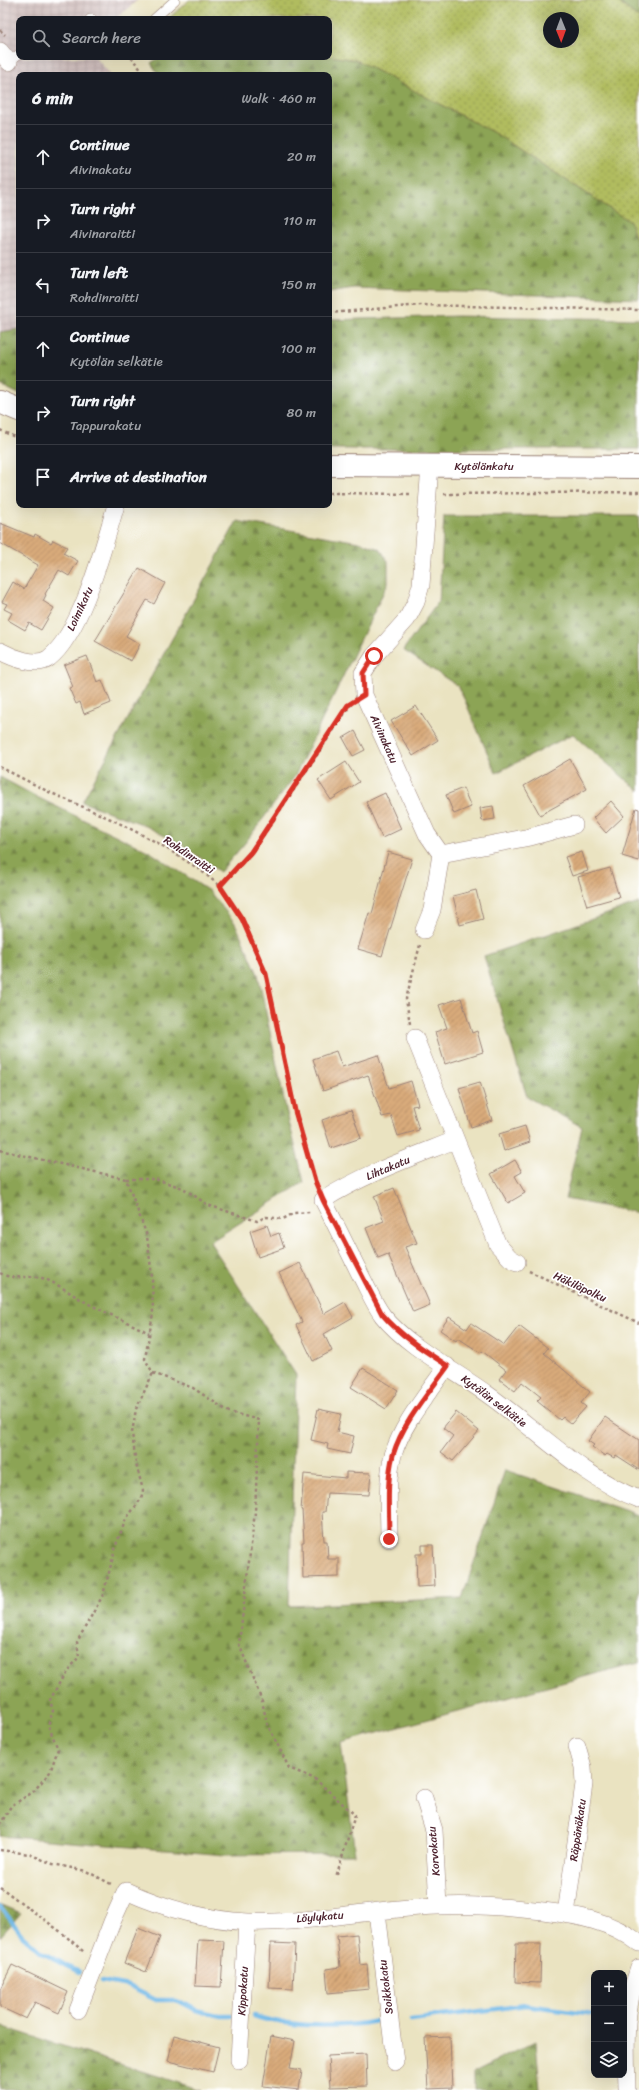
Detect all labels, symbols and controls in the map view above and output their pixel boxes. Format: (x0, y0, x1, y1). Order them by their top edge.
north arrow (543, 12, 579, 48)
search box (16, 16, 332, 60)
text: Search here (62, 25, 141, 51)
icon: search (30, 27, 52, 49)
text: 6 min (32, 83, 73, 113)
text: Walk · 460 m (242, 87, 316, 110)
text: Continue (70, 132, 130, 158)
text: 20 m (287, 145, 316, 168)
icon: ahead (32, 146, 54, 168)
text: Aivinakatu (70, 158, 131, 181)
text: Turn right (70, 196, 135, 222)
text: 110 m (283, 209, 316, 232)
icon: right (32, 210, 54, 232)
text: Aivinaraitti (70, 222, 135, 245)
text: Turn left (70, 260, 128, 286)
text: 150 m (281, 273, 316, 296)
icon: left (32, 274, 54, 296)
text: Rohdinraitti (70, 286, 139, 309)
text: Continue (70, 324, 130, 350)
text: 100 m (281, 337, 316, 360)
icon: ahead (32, 338, 54, 360)
text: Kytölän selkätie (70, 350, 163, 373)
text: Turn right (70, 388, 135, 414)
text: 80 m (287, 401, 316, 424)
icon: right (32, 402, 54, 424)
text: Tappurakatu (70, 414, 141, 437)
street label: Kytölänkatu (454, 457, 514, 476)
text: Arrive at destination (70, 464, 207, 490)
icon: arrive (32, 466, 54, 488)
street label: Loimikatu (61, 584, 99, 634)
route start (365, 647, 383, 665)
street label: Aivinakatu (364, 711, 403, 767)
street label: Rohdinraitti (160, 831, 219, 880)
street label: Lihtakatu (363, 1150, 413, 1186)
street label: Häkiläpolku (550, 1266, 610, 1308)
street label: Kytölän selkätie (457, 1370, 532, 1433)
route end (380, 1530, 398, 1548)
street label: Räppänäkatu (564, 1797, 592, 1862)
street label: Korvokatu (422, 1825, 446, 1877)
street label: Löylykatu (296, 1905, 344, 1929)
street label: Soikkokatu (373, 1959, 399, 2015)
street label: Kippokatu (232, 1966, 254, 2016)
map controls (591, 1970, 627, 2078)
button: + (591, 1970, 627, 2006)
button: − (591, 2006, 627, 2042)
button: layers (591, 2042, 627, 2078)

